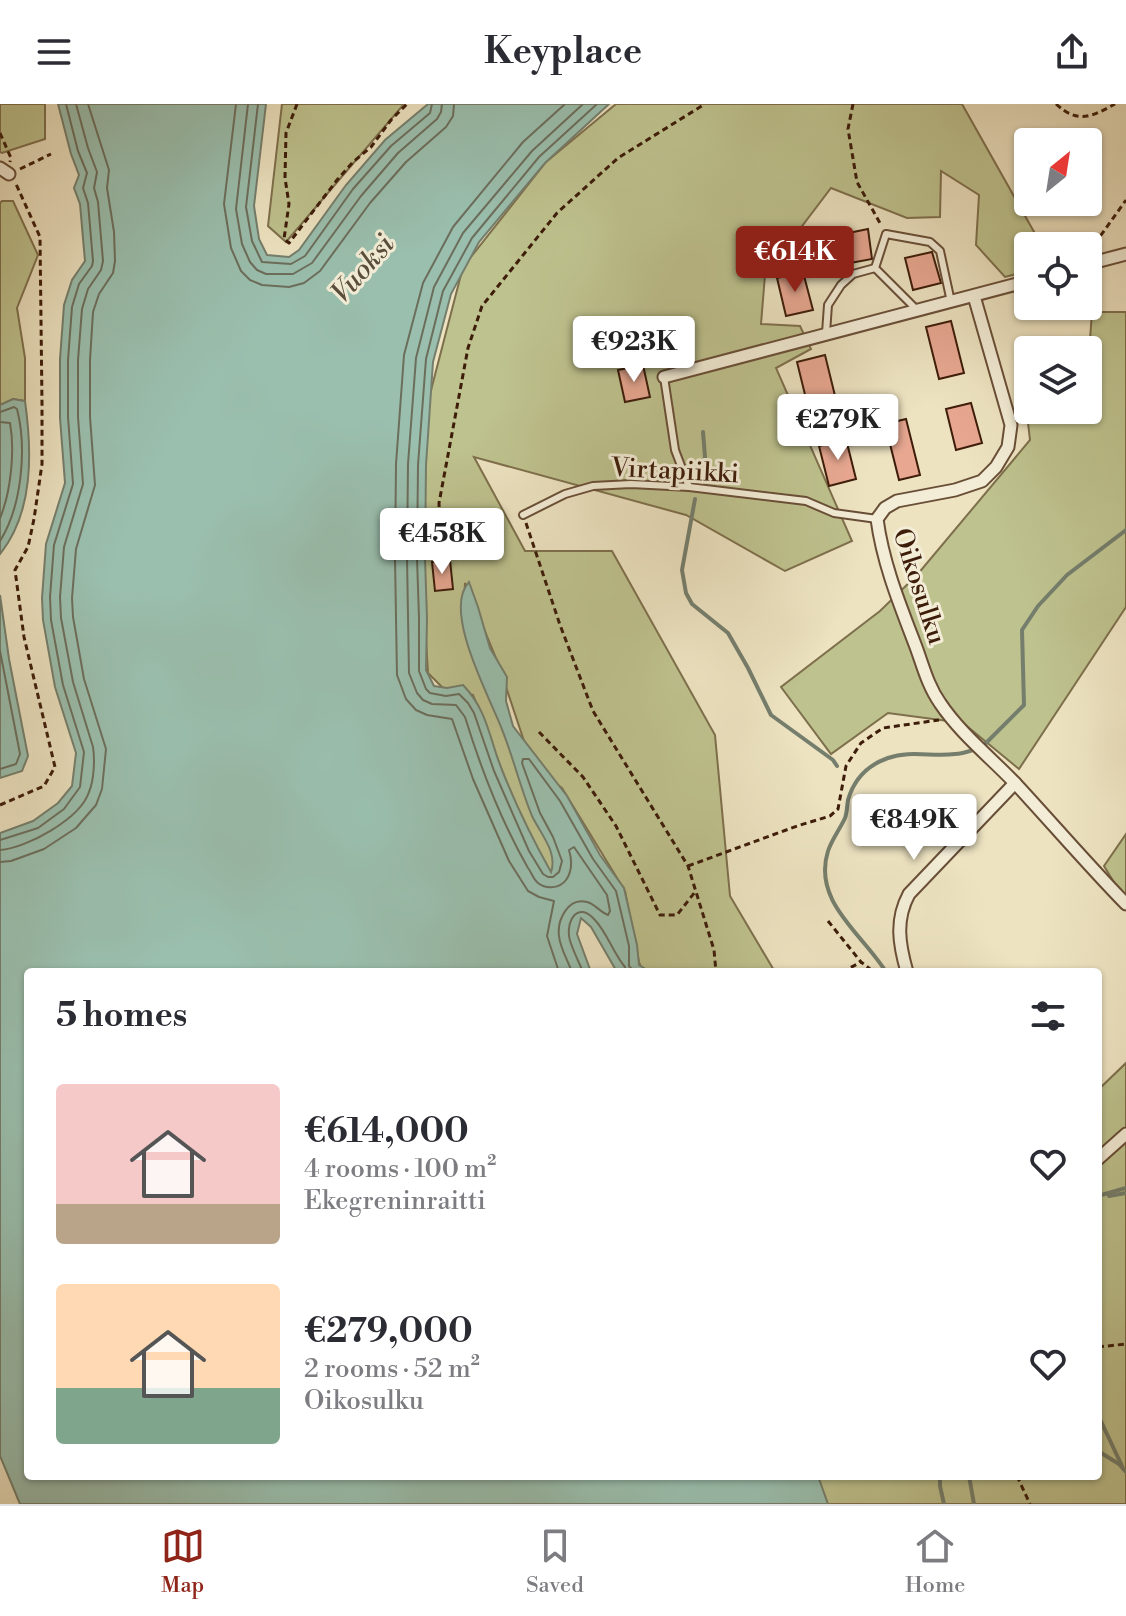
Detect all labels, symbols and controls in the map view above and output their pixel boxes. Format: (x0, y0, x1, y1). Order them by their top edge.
icon: menu (32, 30, 76, 74)
text: Keyplace (484, 30, 642, 75)
icon: share (1050, 30, 1094, 74)
north arrow (1014, 128, 1102, 216)
map controls (1014, 128, 1102, 424)
pin: €614K (739, 226, 851, 294)
water label: Vuoksi (324, 227, 402, 310)
button: locate (1014, 232, 1102, 320)
text: €614K (754, 236, 836, 268)
pin: €923K (578, 316, 690, 384)
text: €923K (591, 326, 677, 358)
button: layers (1014, 336, 1102, 424)
pin: €279K (782, 394, 894, 462)
text: €279K (795, 404, 881, 436)
street label: Virtapiikki (609, 452, 740, 490)
pin: €458K (386, 508, 498, 576)
text: €458K (398, 518, 486, 550)
street label: Oikosulku (885, 524, 953, 648)
pin: €849K (858, 794, 970, 862)
text: €849K (870, 804, 958, 836)
icon: filters (1026, 994, 1070, 1038)
text: 5 homes (56, 995, 187, 1037)
text: €614,000 (304, 1111, 469, 1153)
icon: home (120, 1116, 216, 1212)
icon: heart (1026, 1142, 1070, 1186)
text: 4 rooms · 100 m² (304, 1153, 496, 1185)
text: Ekegreninraitti (304, 1185, 486, 1217)
text: €279,000 (304, 1311, 473, 1353)
icon: home (120, 1316, 216, 1412)
icon: heart (1026, 1342, 1070, 1386)
text: 2 rooms · 52 m² (304, 1353, 480, 1385)
text: Oikosulku (304, 1385, 424, 1417)
tab: Map (161, 1524, 205, 1599)
tab: Saved (526, 1524, 584, 1599)
tab: Home (905, 1524, 965, 1599)

